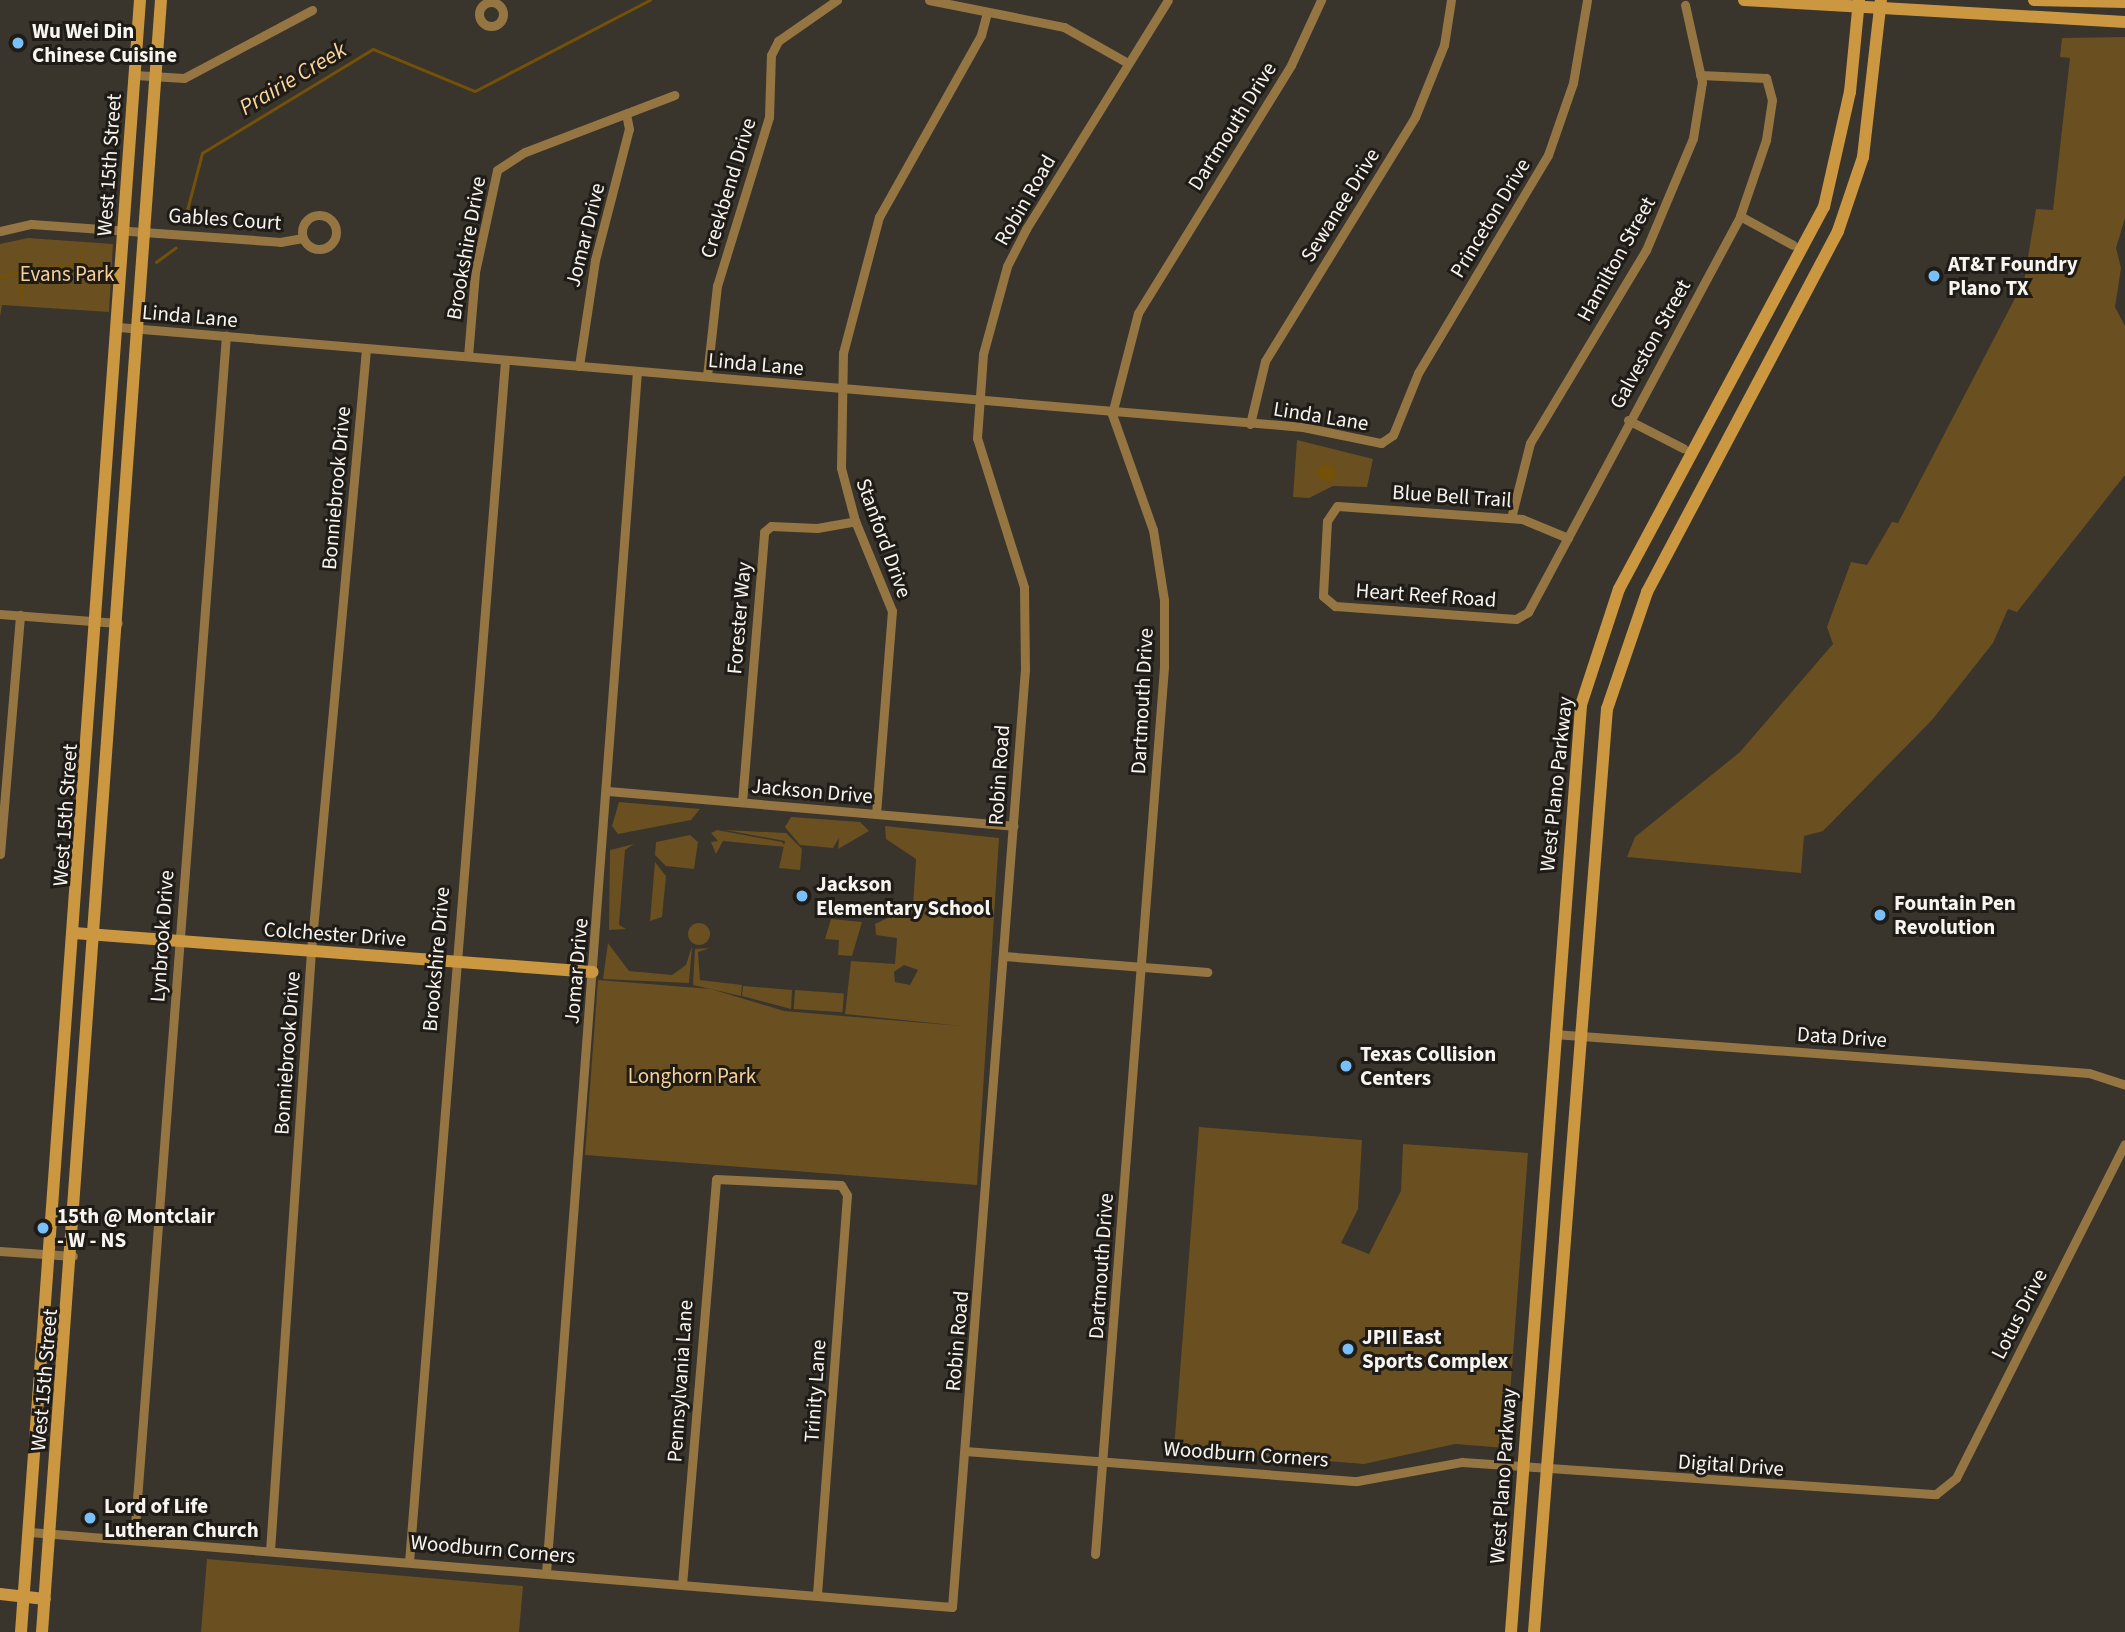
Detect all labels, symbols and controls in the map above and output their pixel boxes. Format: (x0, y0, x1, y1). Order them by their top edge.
place label: Wu Wei Din Chinese Cuisine (32, 18, 177, 68)
marker: Wu Wei Din Chinese Cuisine (10, 35, 26, 51)
water label: Prairie Creek (234, 36, 352, 122)
street label: Dartmouth Drive (1183, 57, 1281, 195)
street label: West 15th Street (91, 93, 127, 237)
street label: Creekbend Drive (695, 115, 761, 261)
street label: Sewanee Drive (1295, 144, 1385, 266)
street label: Robin Road (989, 150, 1061, 250)
street label: Princeton Drive (1445, 154, 1535, 282)
street label: Brookshire Drive (441, 174, 491, 322)
street label: Jomar Drive (560, 180, 610, 290)
street label: Hamilton Street (1571, 192, 1661, 326)
street label: Gables Court (168, 202, 282, 236)
place label: AT&T Foundry Plano TX (1948, 251, 2078, 301)
park label: Evans Park (20, 261, 114, 287)
marker: AT&T Foundry Plano TX (1926, 268, 1942, 284)
street label: Galveston Street (1604, 275, 1696, 413)
street label: Linda Lane (141, 299, 239, 333)
street label: Linda Lane (707, 347, 805, 381)
street label: Linda Lane (1272, 396, 1370, 436)
street label: Bonniebrook Drive (316, 405, 356, 571)
street label: Stanford Drive (851, 475, 917, 601)
street label: Blue Bell Trail (1391, 479, 1513, 513)
street label: Forester Way (722, 561, 756, 675)
street label: Heart Reef Road (1355, 578, 1497, 612)
street label: Dartmouth Drive (1126, 627, 1158, 775)
street label: West Plano Parkway (1534, 695, 1578, 873)
street label: Robin Road (983, 724, 1015, 826)
street label: West 15th Street (47, 743, 83, 887)
street label: Jackson Drive (750, 773, 874, 809)
street label: Lynbrook Drive (145, 869, 179, 1003)
place label: Jackson Elementary School (816, 871, 990, 921)
street label: Brookshire Drive (417, 886, 455, 1032)
marker: Jackson Elementary School (794, 888, 810, 904)
place label: Fountain Pen Revolution (1894, 890, 2016, 940)
marker: Fountain Pen Revolution (1872, 907, 1888, 923)
street label: Colchester Drive (263, 916, 407, 952)
street label: Jomar Drive (559, 917, 593, 1025)
street label: Bonniebrook Drive (269, 970, 305, 1136)
street label: Data Drive (1796, 1021, 1888, 1053)
place label: Texas Collision Centers (1360, 1041, 1496, 1091)
marker: Texas Collision Centers (1338, 1058, 1354, 1074)
park label: Longhorn Park (628, 1063, 756, 1089)
street label: Dartmouth Drive (1083, 1192, 1119, 1340)
place label: 15th @ Montclair - W - NS (57, 1203, 215, 1253)
marker: 15th @ Montclair - W - NS (35, 1220, 51, 1236)
street label: Lotus Drive (1986, 1265, 2052, 1363)
street label: Robin Road (940, 1290, 974, 1392)
street label: Pennsylvania Lane (662, 1299, 698, 1463)
street label: West 15th Street (25, 1308, 63, 1452)
place label: JPII East Sports Complex (1362, 1324, 1508, 1374)
street label: Trinity Lane (799, 1339, 831, 1443)
marker: JPII East Sports Complex (1340, 1341, 1356, 1357)
street label: West Plano Parkway (1484, 1387, 1522, 1565)
street label: Woodburn Corners (1163, 1436, 1329, 1472)
street label: Digital Drive (1677, 1449, 1785, 1481)
place label: Lord of Life Lutheran Church (104, 1493, 259, 1543)
marker: Lord of Life Lutheran Church (82, 1510, 98, 1526)
street label: Woodburn Corners (409, 1529, 577, 1569)

